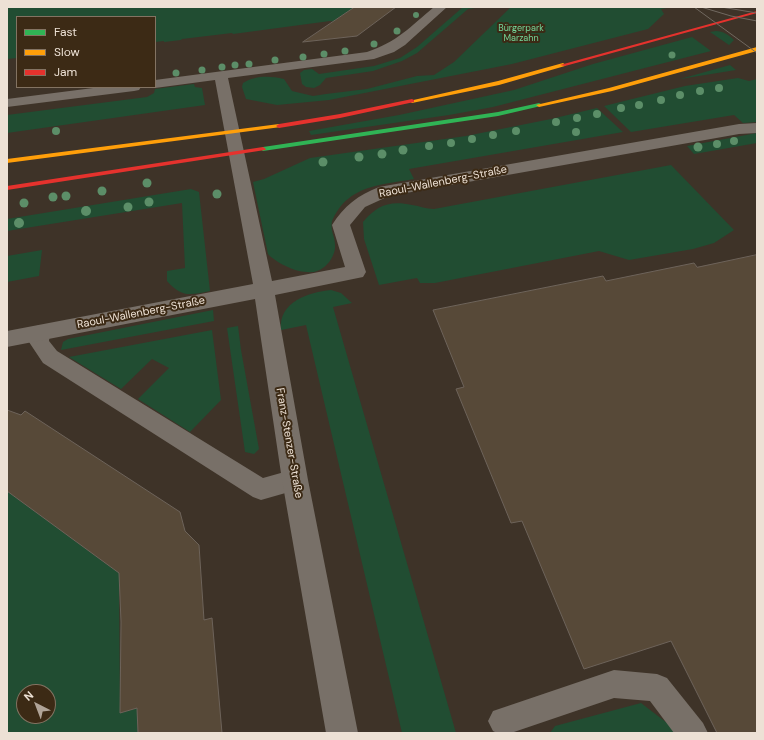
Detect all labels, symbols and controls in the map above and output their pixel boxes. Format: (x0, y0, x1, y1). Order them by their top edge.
legend (16, 16, 156, 88)
text: Fast (54, 24, 77, 40)
park label: Bürgerpark Marzahn (498, 24, 544, 45)
text: Slow (54, 44, 80, 60)
text: Jam (54, 64, 77, 80)
street label: Raoul-Wallenberg-Straße (378, 163, 508, 201)
street label: Raoul-Wallenberg-Straße (76, 294, 206, 332)
street label: Franz-Stenzer-Straße (273, 387, 305, 499)
north arrow (16, 684, 56, 724)
text: N (21, 688, 36, 704)

